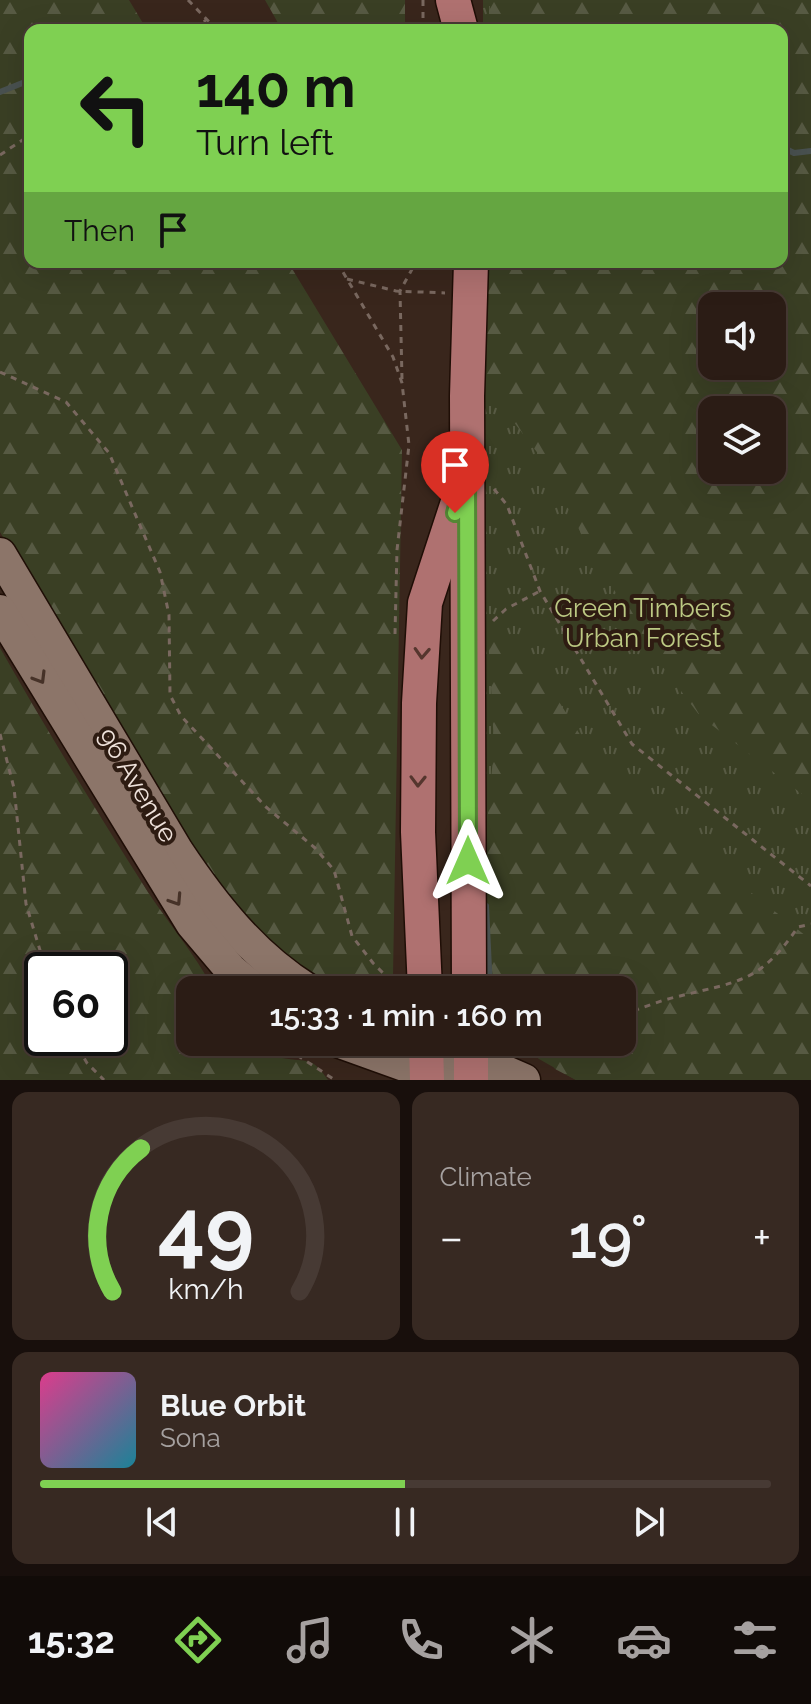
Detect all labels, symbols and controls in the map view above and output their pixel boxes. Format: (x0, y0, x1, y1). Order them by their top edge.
text: 140 m (196, 54, 356, 120)
icon: left (64, 56, 168, 160)
text: Turn left (196, 121, 334, 163)
icon: arrive (151, 208, 195, 252)
text: Then (64, 213, 135, 248)
map controls (698, 292, 786, 484)
button: sound (698, 292, 786, 380)
button: layers (698, 396, 786, 484)
pin (421, 431, 489, 513)
icon: arrive (433, 443, 477, 487)
park label: Green Timbers Urban Forest (554, 593, 732, 653)
one-way arrow (414, 647, 431, 660)
one-way arrow (31, 669, 46, 684)
street label: 96 Avenue (92, 722, 184, 848)
one-way arrow (410, 775, 427, 788)
position arrow (426, 819, 510, 903)
one-way arrow (166, 891, 181, 905)
speed limit sign: 60 (24, 952, 128, 1056)
text: 15:33 · 1 min · 160 m (269, 998, 543, 1033)
text: Climate (440, 1162, 532, 1192)
text: 49 (158, 1180, 254, 1277)
text: 19° (569, 1202, 647, 1272)
text: − (440, 1212, 463, 1263)
text: + (753, 1212, 771, 1263)
text: km/h (168, 1272, 243, 1306)
text: Blue Orbit (160, 1388, 306, 1423)
text: Sona (160, 1423, 221, 1453)
icon: previous (140, 1500, 184, 1544)
icon: pause (383, 1500, 427, 1544)
icon: next (627, 1500, 671, 1544)
icon: directions (170, 1612, 226, 1668)
icon: music (282, 1612, 338, 1668)
icon: phone (393, 1612, 449, 1668)
icon: climate (504, 1612, 560, 1668)
icon: car (616, 1612, 672, 1668)
icon: filters (727, 1612, 783, 1668)
text: 15:32 (28, 1619, 115, 1661)

